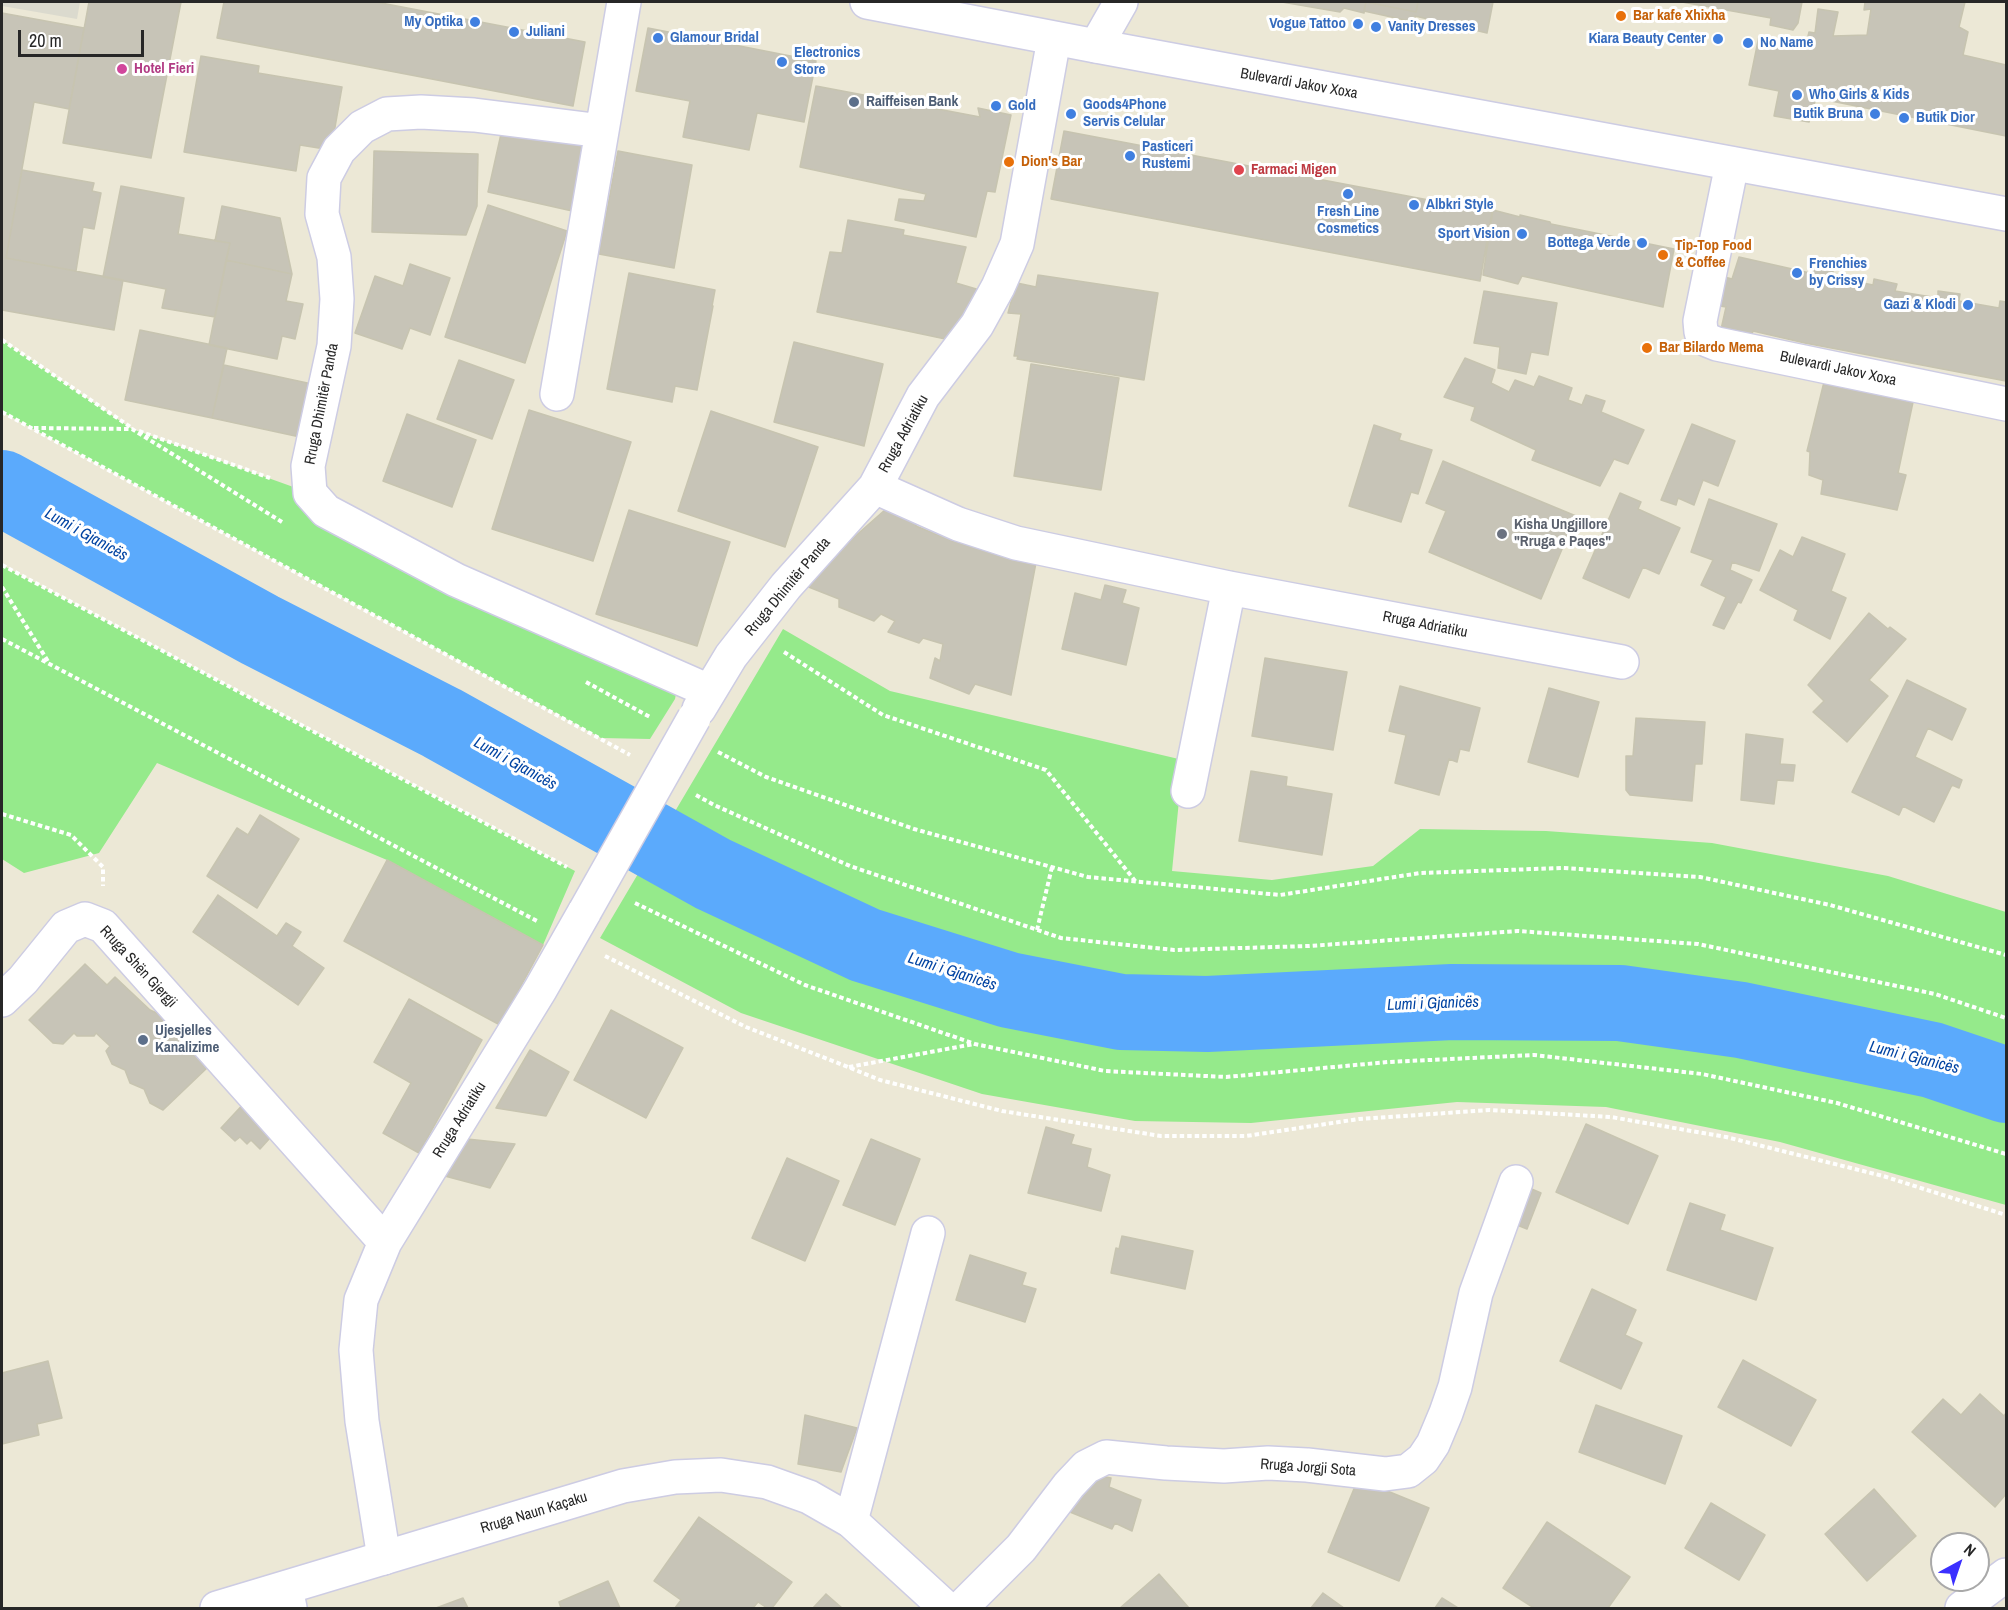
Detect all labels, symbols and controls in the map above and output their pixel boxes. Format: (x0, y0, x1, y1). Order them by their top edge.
place label: Bar kafe Xhixha (1633, 7, 1725, 25)
marker: Bar kafe Xhixha (1614, 9, 1628, 23)
place label: My Optika (404, 13, 463, 31)
marker: My Optika (468, 15, 482, 29)
place label: Vogue Tattoo (1269, 15, 1346, 33)
marker: Vogue Tattoo (1351, 17, 1365, 31)
scale bar (21, 18, 147, 56)
place label: Vanity Dresses (1388, 18, 1476, 36)
marker: Vanity Dresses (1369, 20, 1383, 34)
place label: Juliani (526, 23, 565, 41)
marker: Juliani (507, 25, 521, 39)
text: 20 m (29, 28, 62, 53)
place label: Glamour Bridal (670, 29, 759, 47)
place label: Kiara Beauty Center (1588, 30, 1706, 48)
marker: Glamour Bridal (651, 31, 665, 45)
marker: Kiara Beauty Center (1711, 32, 1725, 46)
place label: No Name (1760, 34, 1813, 52)
marker: No Name (1741, 36, 1755, 50)
place label: Electronics Store (794, 44, 860, 79)
marker: Electronics Store (775, 55, 789, 69)
place label: Hotel Fieri (134, 60, 194, 78)
marker: Hotel Fieri (115, 62, 129, 76)
street label: Bulevardi Jakov Xoxa (1239, 65, 1359, 103)
place label: Who Girls & Kids (1809, 86, 1909, 104)
marker: Who Girls & Kids (1790, 88, 1804, 102)
place label: Raiffeisen Bank (866, 93, 958, 111)
marker: Raiffeisen Bank (847, 95, 861, 109)
place label: Goods4Phone Servis Celular (1083, 96, 1166, 131)
place label: Gold (1008, 97, 1036, 115)
marker: Gold (989, 99, 1003, 113)
place label: Butik Bruna (1793, 105, 1863, 123)
marker: Goods4Phone Servis Celular (1064, 107, 1078, 121)
marker: Butik Bruna (1868, 107, 1882, 121)
place label: Butik Dior (1916, 109, 1975, 127)
marker: Butik Dior (1897, 111, 1911, 125)
place label: Pasticeri Rustemi (1142, 138, 1193, 173)
marker: Pasticeri Rustemi (1123, 149, 1137, 163)
place label: Dion's Bar (1021, 153, 1082, 171)
marker: Dion's Bar (1002, 155, 1016, 169)
place label: Farmaci Migen (1251, 161, 1337, 179)
marker: Farmaci Migen (1232, 163, 1246, 177)
marker: Fresh Line Cosmetics (1341, 187, 1355, 201)
place label: Albkri Style (1426, 196, 1494, 214)
marker: Albkri Style (1407, 198, 1421, 212)
place label: Fresh Line Cosmetics (1317, 203, 1379, 238)
place label: Sport Vision (1438, 225, 1510, 243)
marker: Sport Vision (1515, 227, 1529, 241)
place label: Bottega Verde (1548, 234, 1630, 252)
marker: Bottega Verde (1635, 236, 1649, 250)
place label: Tip-Top Food & Coffee (1675, 237, 1752, 272)
marker: Tip-Top Food & Coffee (1656, 248, 1670, 262)
place label: Frenchies by Crissy (1809, 255, 1867, 290)
marker: Frenchies by Crissy (1790, 266, 1804, 280)
place label: Gazi & Klodi (1884, 296, 1956, 314)
marker: Gazi & Klodi (1961, 298, 1975, 312)
place label: Bar Bilardo Mema (1659, 339, 1764, 357)
marker: Bar Bilardo Mema (1640, 341, 1654, 355)
street label: Rruga Dhimitër Panda (301, 342, 343, 466)
street label: Bulevardi Jakov Xoxa (1778, 348, 1898, 390)
street label: Rruga Adriatiku (875, 392, 933, 476)
water label: Lumi i Gjanicës (41, 504, 131, 566)
place label: Kisha Ungjillore "Rruga e Paqes" (1514, 516, 1611, 551)
marker: Kisha Ungjillore "Rruga e Paqes" (1495, 527, 1509, 541)
street label: Rruga Dhimitër Panda (742, 534, 834, 640)
street label: Rruga Adriatiku (1381, 608, 1469, 642)
water label: Lumi i Gjanicës (470, 733, 560, 795)
street label: Rruga Shën Gjergji (96, 922, 180, 1012)
water label: Lumi i Gjanicës (905, 949, 999, 995)
water label: Lumi i Gjanicës (1387, 993, 1479, 1015)
place label: Ujesjelles Kanalizime (155, 1022, 219, 1057)
marker: Ujesjelles Kanalizime (136, 1033, 150, 1047)
water label: Lumi i Gjanicës (1867, 1038, 1961, 1078)
street label: Rruga Adriatiku (430, 1079, 490, 1161)
street label: Rruga Jorgji Sota (1260, 1456, 1356, 1480)
street label: Rruga Naun Kaçaku (478, 1488, 590, 1538)
north arrow (1930, 1532, 1990, 1592)
text: N (1960, 1538, 1981, 1561)

